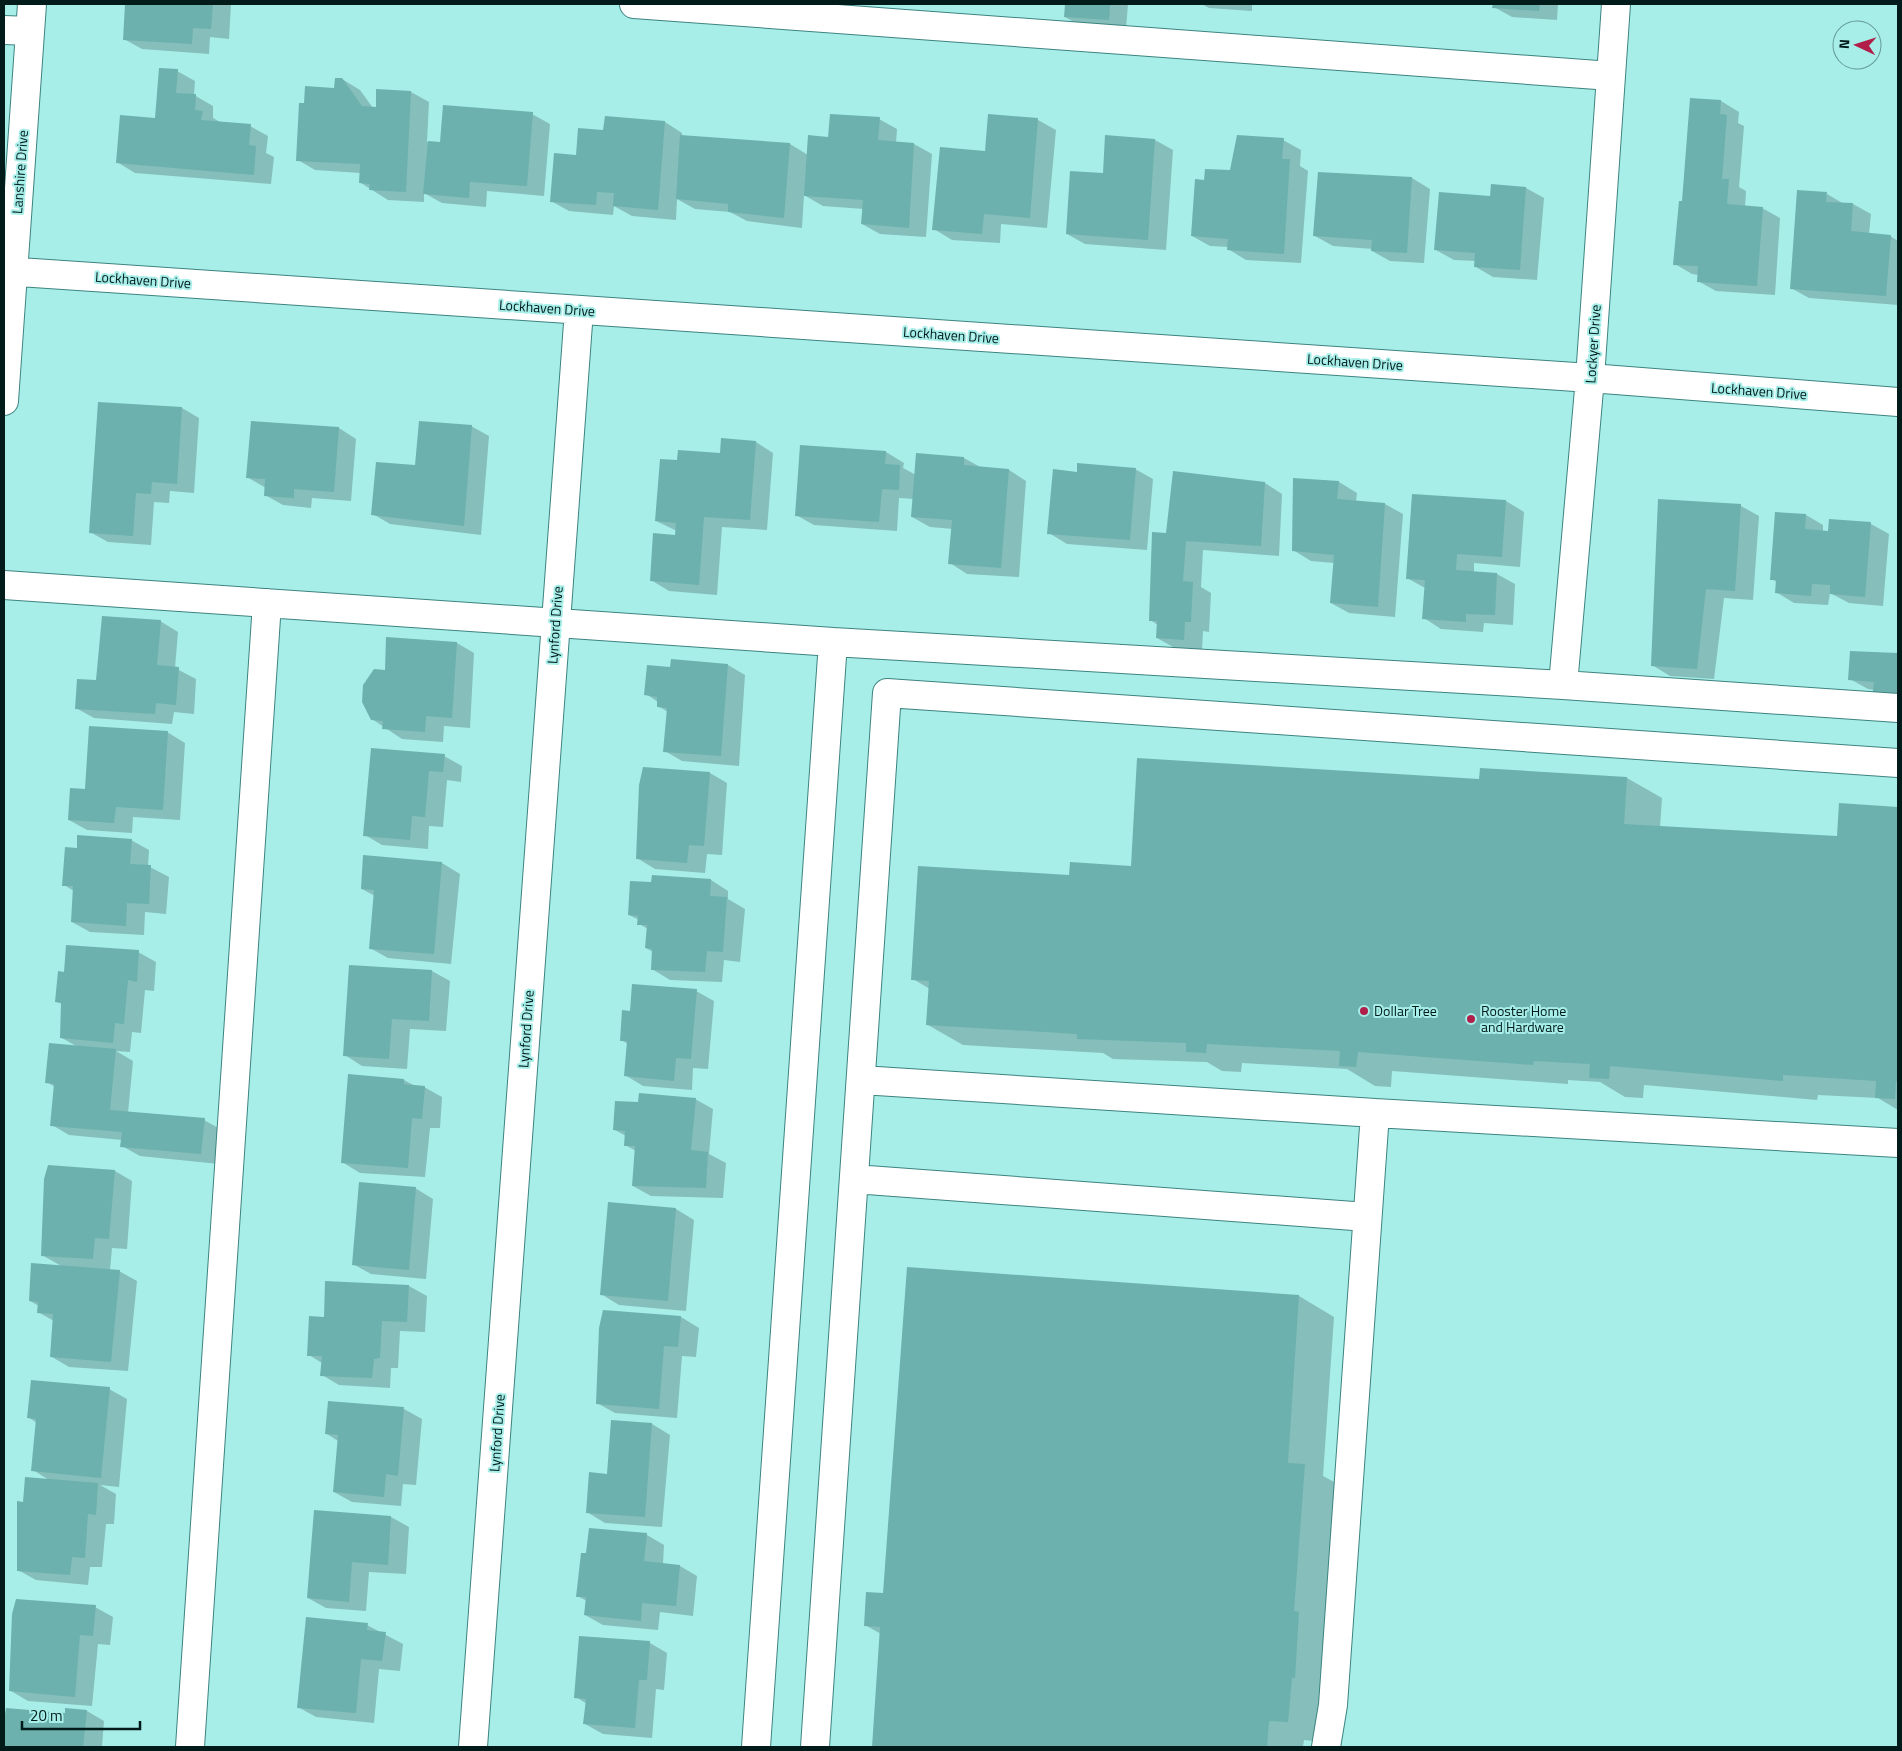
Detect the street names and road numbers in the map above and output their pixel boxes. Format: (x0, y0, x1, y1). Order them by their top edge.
street label: Lanshire Drive (6, 129, 33, 215)
street label: Lockhaven Drive (94, 266, 192, 293)
street label: Lockhaven Drive (498, 294, 596, 321)
street label: Lockyer Drive (1579, 304, 1606, 384)
street label: Lockhaven Drive (902, 321, 1000, 348)
street label: Lockhaven Drive (1306, 348, 1404, 375)
street label: Lockhaven Drive (1710, 377, 1808, 404)
street label: Lynford Drive (541, 585, 568, 665)
street label: Lynford Drive (512, 989, 539, 1069)
street label: Lynford Drive (483, 1393, 510, 1473)

